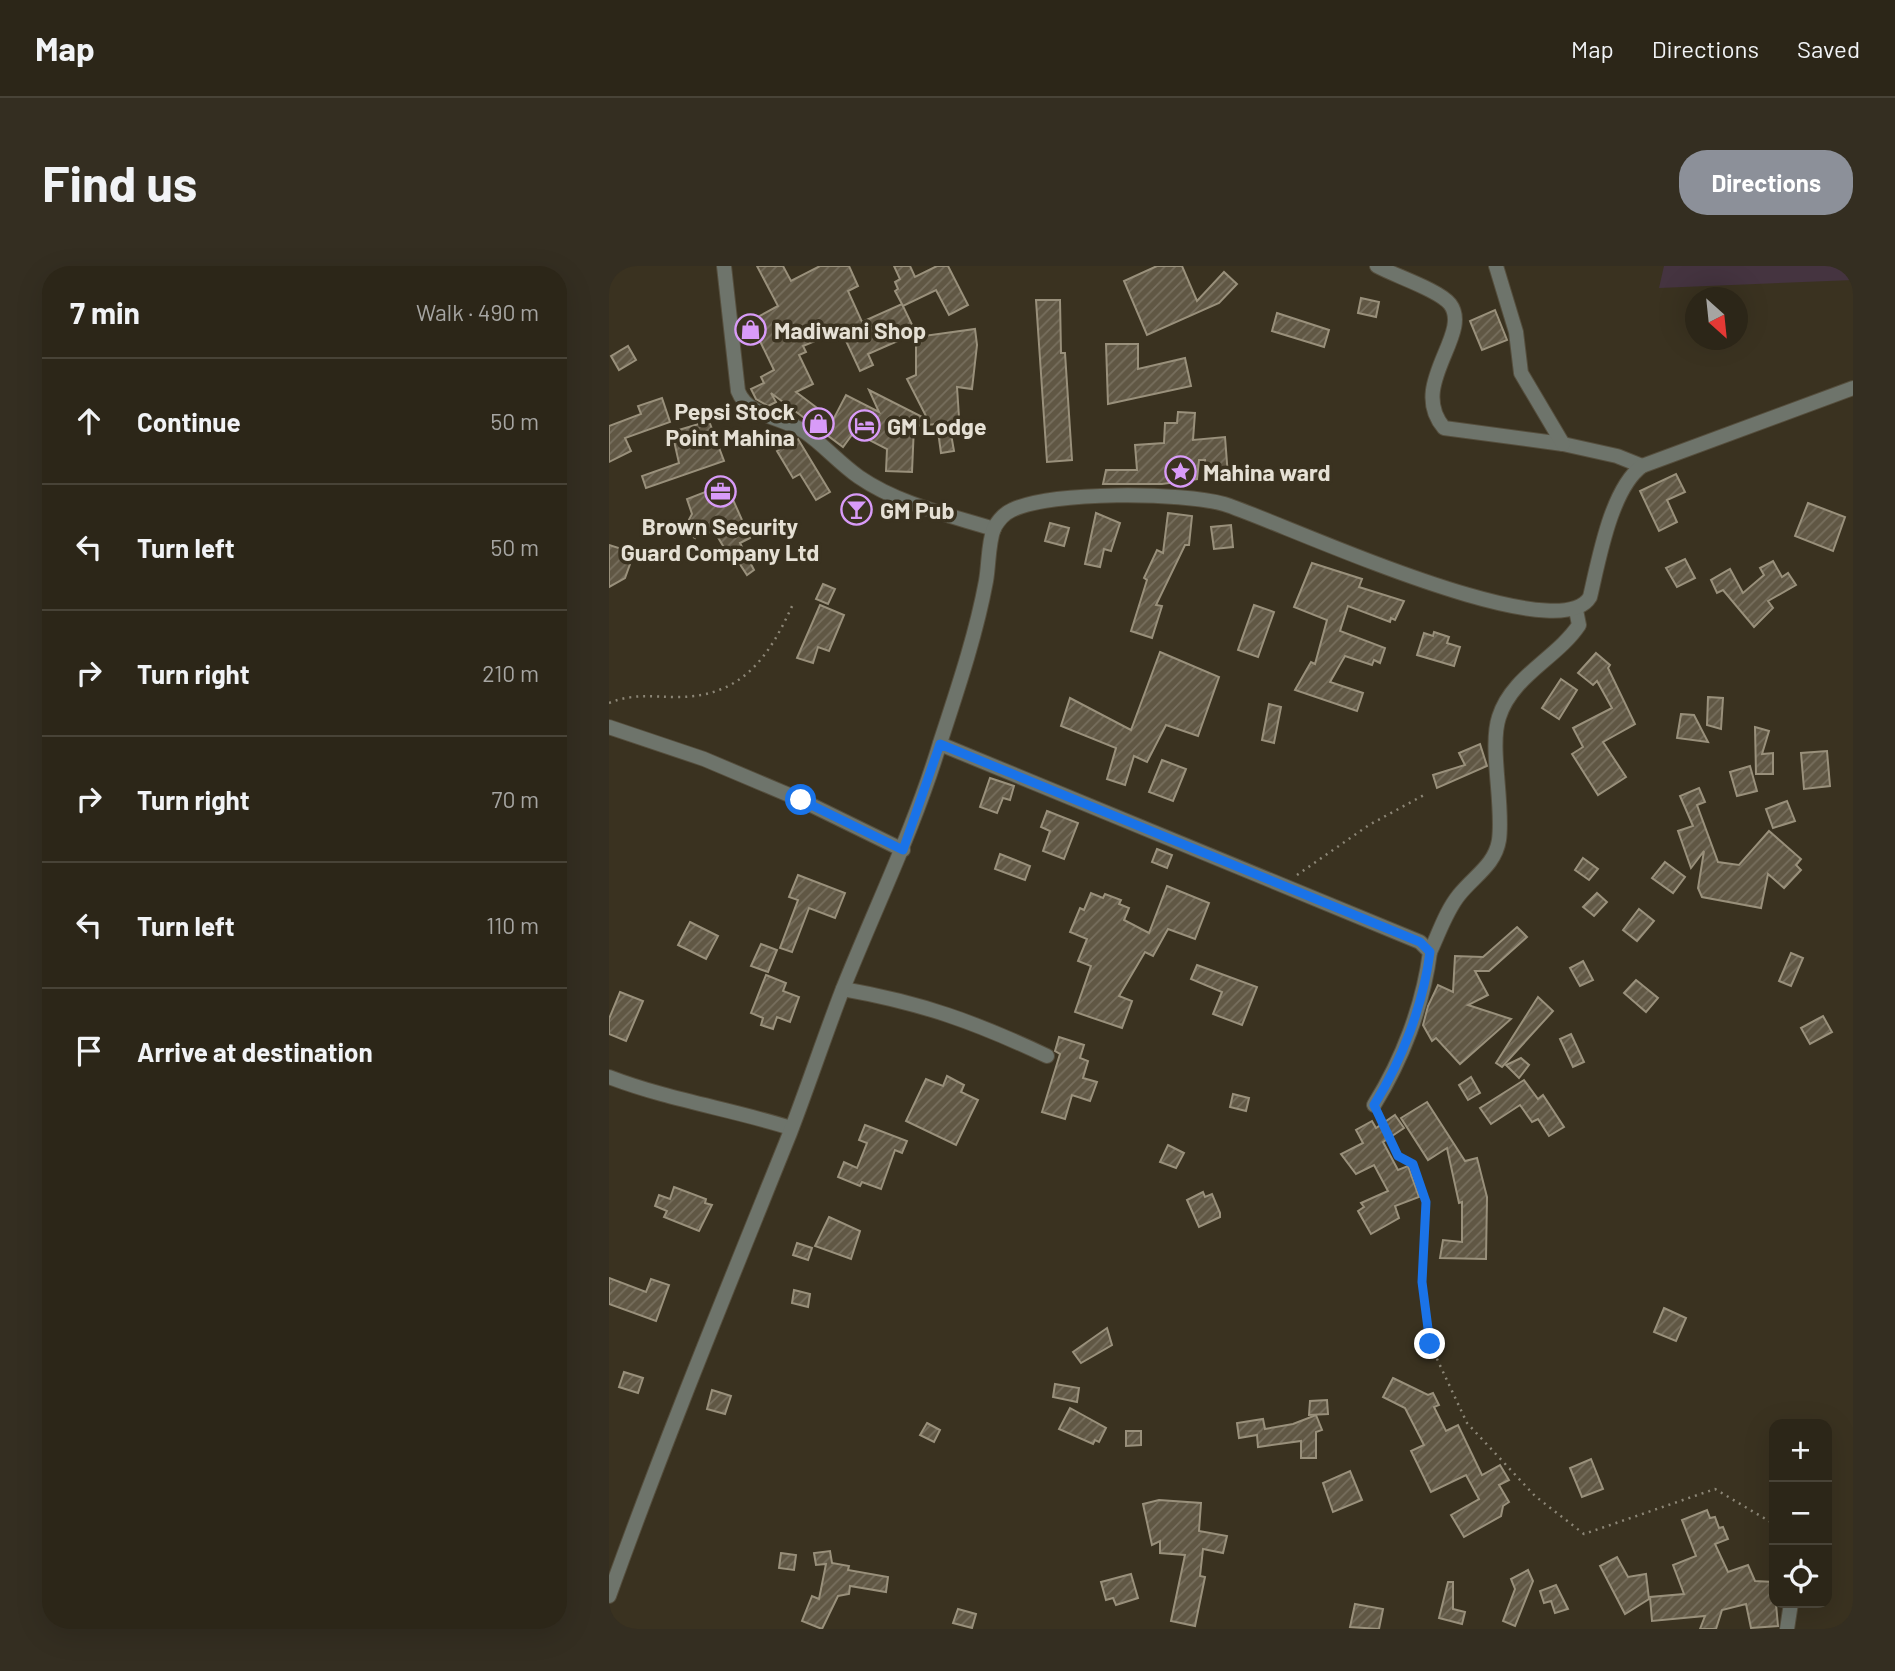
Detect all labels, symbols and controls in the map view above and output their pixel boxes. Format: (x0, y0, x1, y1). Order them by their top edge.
text: Map (35, 28, 95, 68)
text: Map (1571, 34, 1614, 63)
text: Directions (1652, 34, 1759, 63)
text: Saved (1797, 34, 1860, 63)
button: Directions (1679, 150, 1853, 215)
text: Find us (42, 153, 197, 212)
north arrow (1685, 287, 1748, 350)
text: 7 min (70, 294, 140, 330)
text: Walk · 490 m (416, 298, 539, 326)
shop icon: Madiwani Shop (734, 313, 768, 347)
place label: Madiwani Shop (774, 316, 926, 344)
place label: Pepsi Stock Point Mahina (666, 397, 795, 451)
icon: ahead (70, 402, 108, 440)
text: Continue (137, 406, 241, 437)
text: 50 m (491, 407, 539, 435)
shop icon: Pepsi Stock Point Mahina (801, 407, 835, 441)
hotel icon: GM Lodge (847, 409, 881, 443)
place label: GM Lodge (887, 412, 986, 440)
place icon: Mahina ward (1163, 455, 1197, 489)
place label: Mahina ward (1203, 458, 1330, 486)
office icon: Brown Security Guard Company Ltd (703, 475, 737, 509)
bar icon: GM Pub (840, 493, 874, 527)
place label: GM Pub (880, 496, 954, 524)
place label: Brown Security Guard Company Ltd (621, 512, 819, 566)
icon: left (70, 528, 108, 566)
text: Turn left (137, 532, 235, 563)
text: 50 m (491, 533, 539, 561)
icon: right (70, 654, 108, 692)
text: Turn right (137, 658, 250, 689)
text: 210 m (482, 659, 539, 687)
icon: right (70, 780, 108, 818)
text: Turn right (137, 784, 250, 815)
route start (785, 784, 816, 815)
text: 70 m (492, 785, 539, 813)
icon: left (70, 906, 108, 944)
text: Turn left (137, 910, 235, 941)
text: 110 m (486, 911, 539, 939)
icon: arrive (70, 1032, 108, 1070)
text: Arrive at destination (137, 1036, 373, 1067)
route end (1414, 1328, 1445, 1359)
map controls (1769, 1419, 1832, 1608)
button: + (1769, 1419, 1832, 1482)
button: − (1769, 1482, 1832, 1545)
button: locate (1769, 1545, 1832, 1608)

